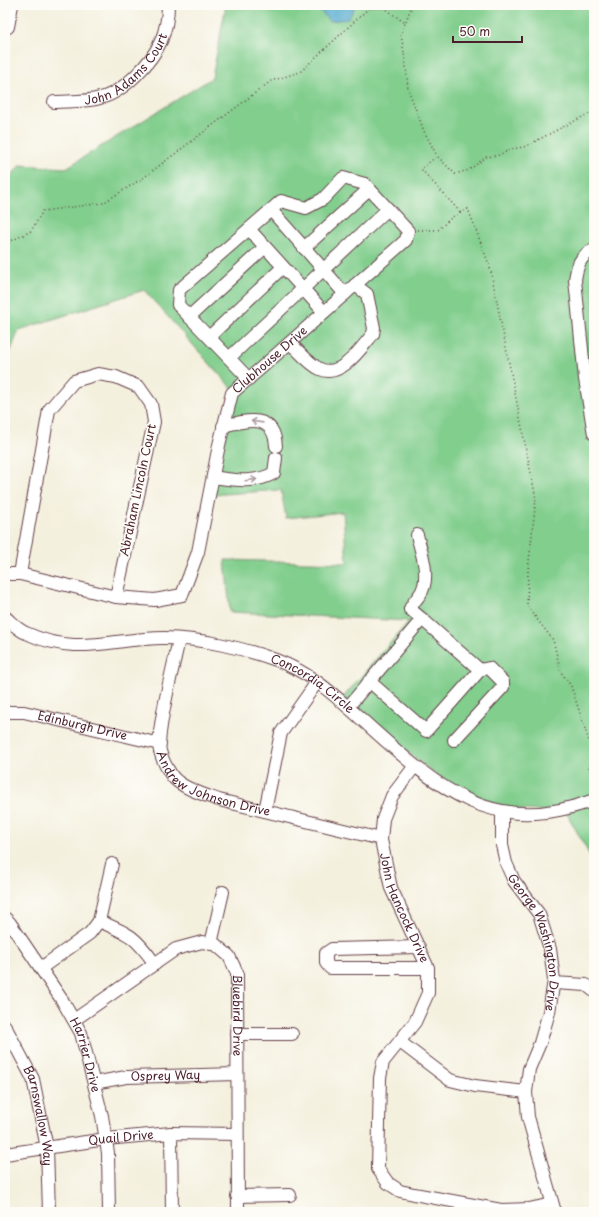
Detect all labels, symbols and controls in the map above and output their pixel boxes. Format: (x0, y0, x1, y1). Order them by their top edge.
scale bar (453, 18, 522, 44)
text: 50 m (459, 22, 490, 40)
street label: John Adams Court (83, 30, 171, 109)
street label: Clubhouse Drive (228, 321, 311, 397)
one-way arrow (251, 418, 264, 426)
street label: Abraham Lincoln Court (114, 422, 160, 558)
one-way arrow (244, 476, 257, 484)
street label: Concordia Circle (268, 649, 359, 717)
street label: Edinburgh Drive (36, 706, 129, 744)
street label: Andrew Johnson Drive (152, 748, 272, 820)
street label: John Hancock Drive (376, 851, 434, 965)
street label: George Washington Drive (504, 870, 564, 1013)
street label: Bluebird Drive (229, 974, 247, 1057)
street label: Harrier Drive (66, 1013, 106, 1094)
street label: Barnswallow Way (19, 1062, 58, 1166)
street label: Osprey Way (130, 1065, 201, 1085)
street label: Quail Drive (87, 1125, 154, 1150)

